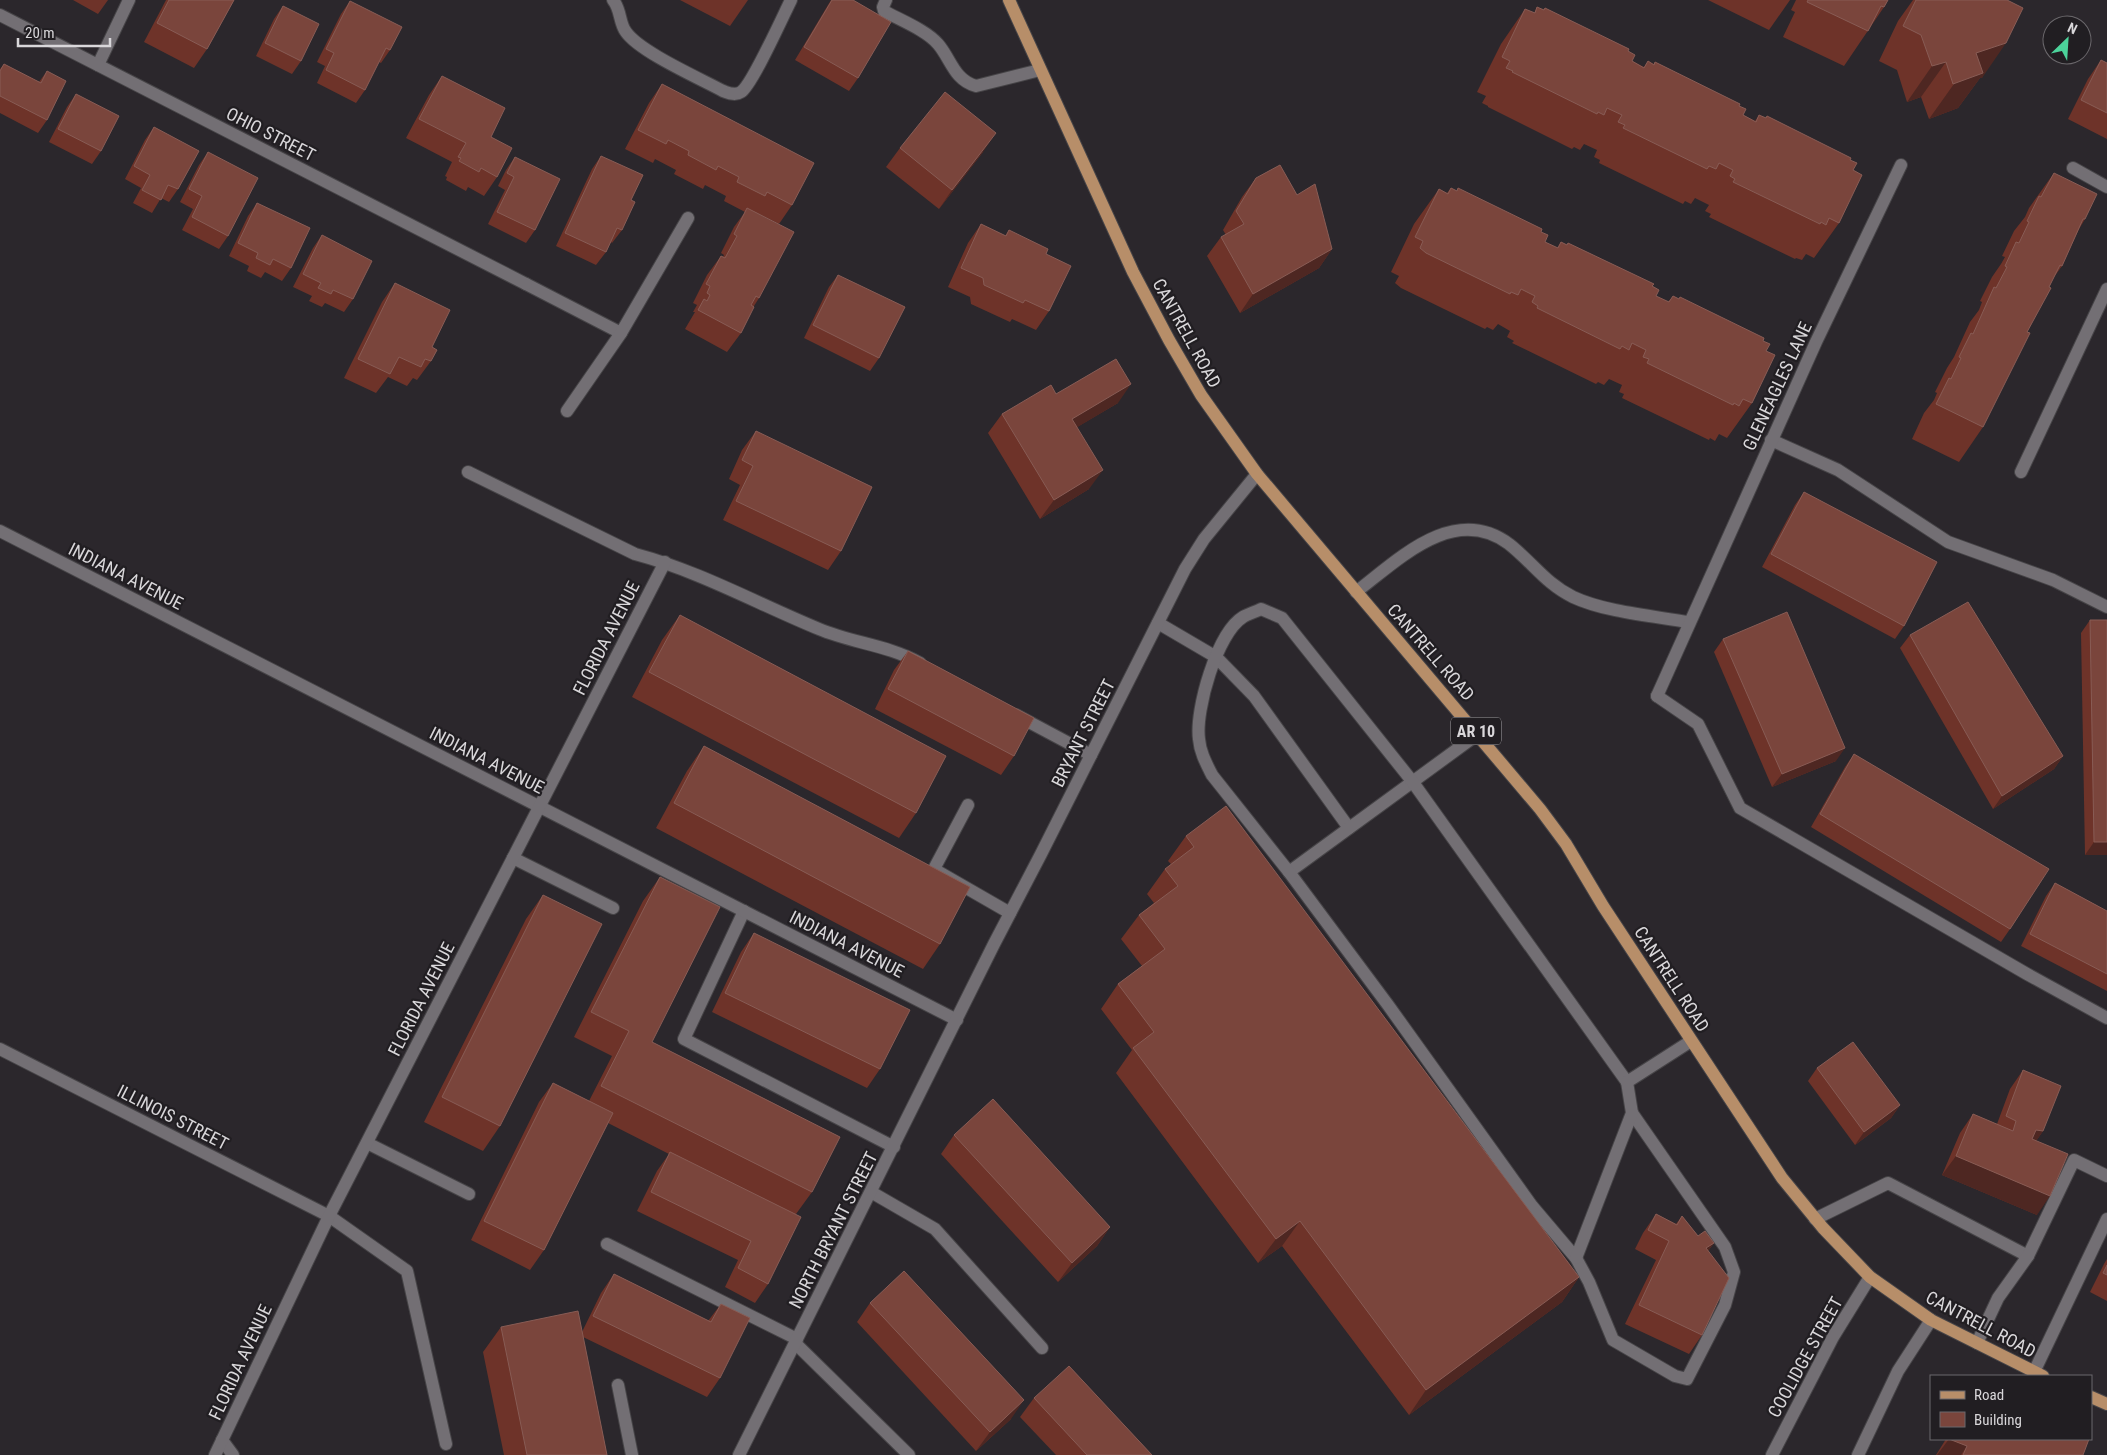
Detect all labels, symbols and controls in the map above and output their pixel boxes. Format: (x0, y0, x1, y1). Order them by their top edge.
scale bar (18, 15, 110, 47)
north arrow (2042, 15, 2092, 65)
text: N (2065, 19, 2080, 37)
text: 20 m (25, 24, 55, 42)
street label: OHIO STREET (223, 103, 319, 165)
street label: CANTRELL ROAD (1148, 275, 1226, 391)
street label: GLENEAGLES LANE (1738, 318, 1816, 454)
street label: INDIANA AVENUE (65, 538, 187, 614)
street label: FLORIDA AVENUE (568, 578, 644, 698)
street label: CANTRELL ROAD (1383, 599, 1479, 705)
street label: BRYANT STREET (1047, 676, 1119, 790)
road number: AR 10 (1451, 718, 1501, 744)
street label: INDIANA AVENUE (426, 722, 548, 798)
street label: INDIANA AVENUE (786, 906, 908, 982)
street label: CANTRELL ROAD (1630, 922, 1714, 1036)
street label: FLORIDA AVENUE (383, 939, 459, 1059)
street label: ILLINOIS STREET (114, 1080, 232, 1154)
street label: NORTH BRYANT STREET (784, 1148, 882, 1312)
street label: CANTRELL ROAD (1922, 1286, 2040, 1362)
street label: COOLIDGE STREET (1763, 1293, 1847, 1421)
street label: FLORIDA AVENUE (204, 1301, 276, 1423)
legend (1930, 1375, 2092, 1440)
text: Road (1974, 1386, 2004, 1404)
text: Building (1974, 1411, 2022, 1429)

